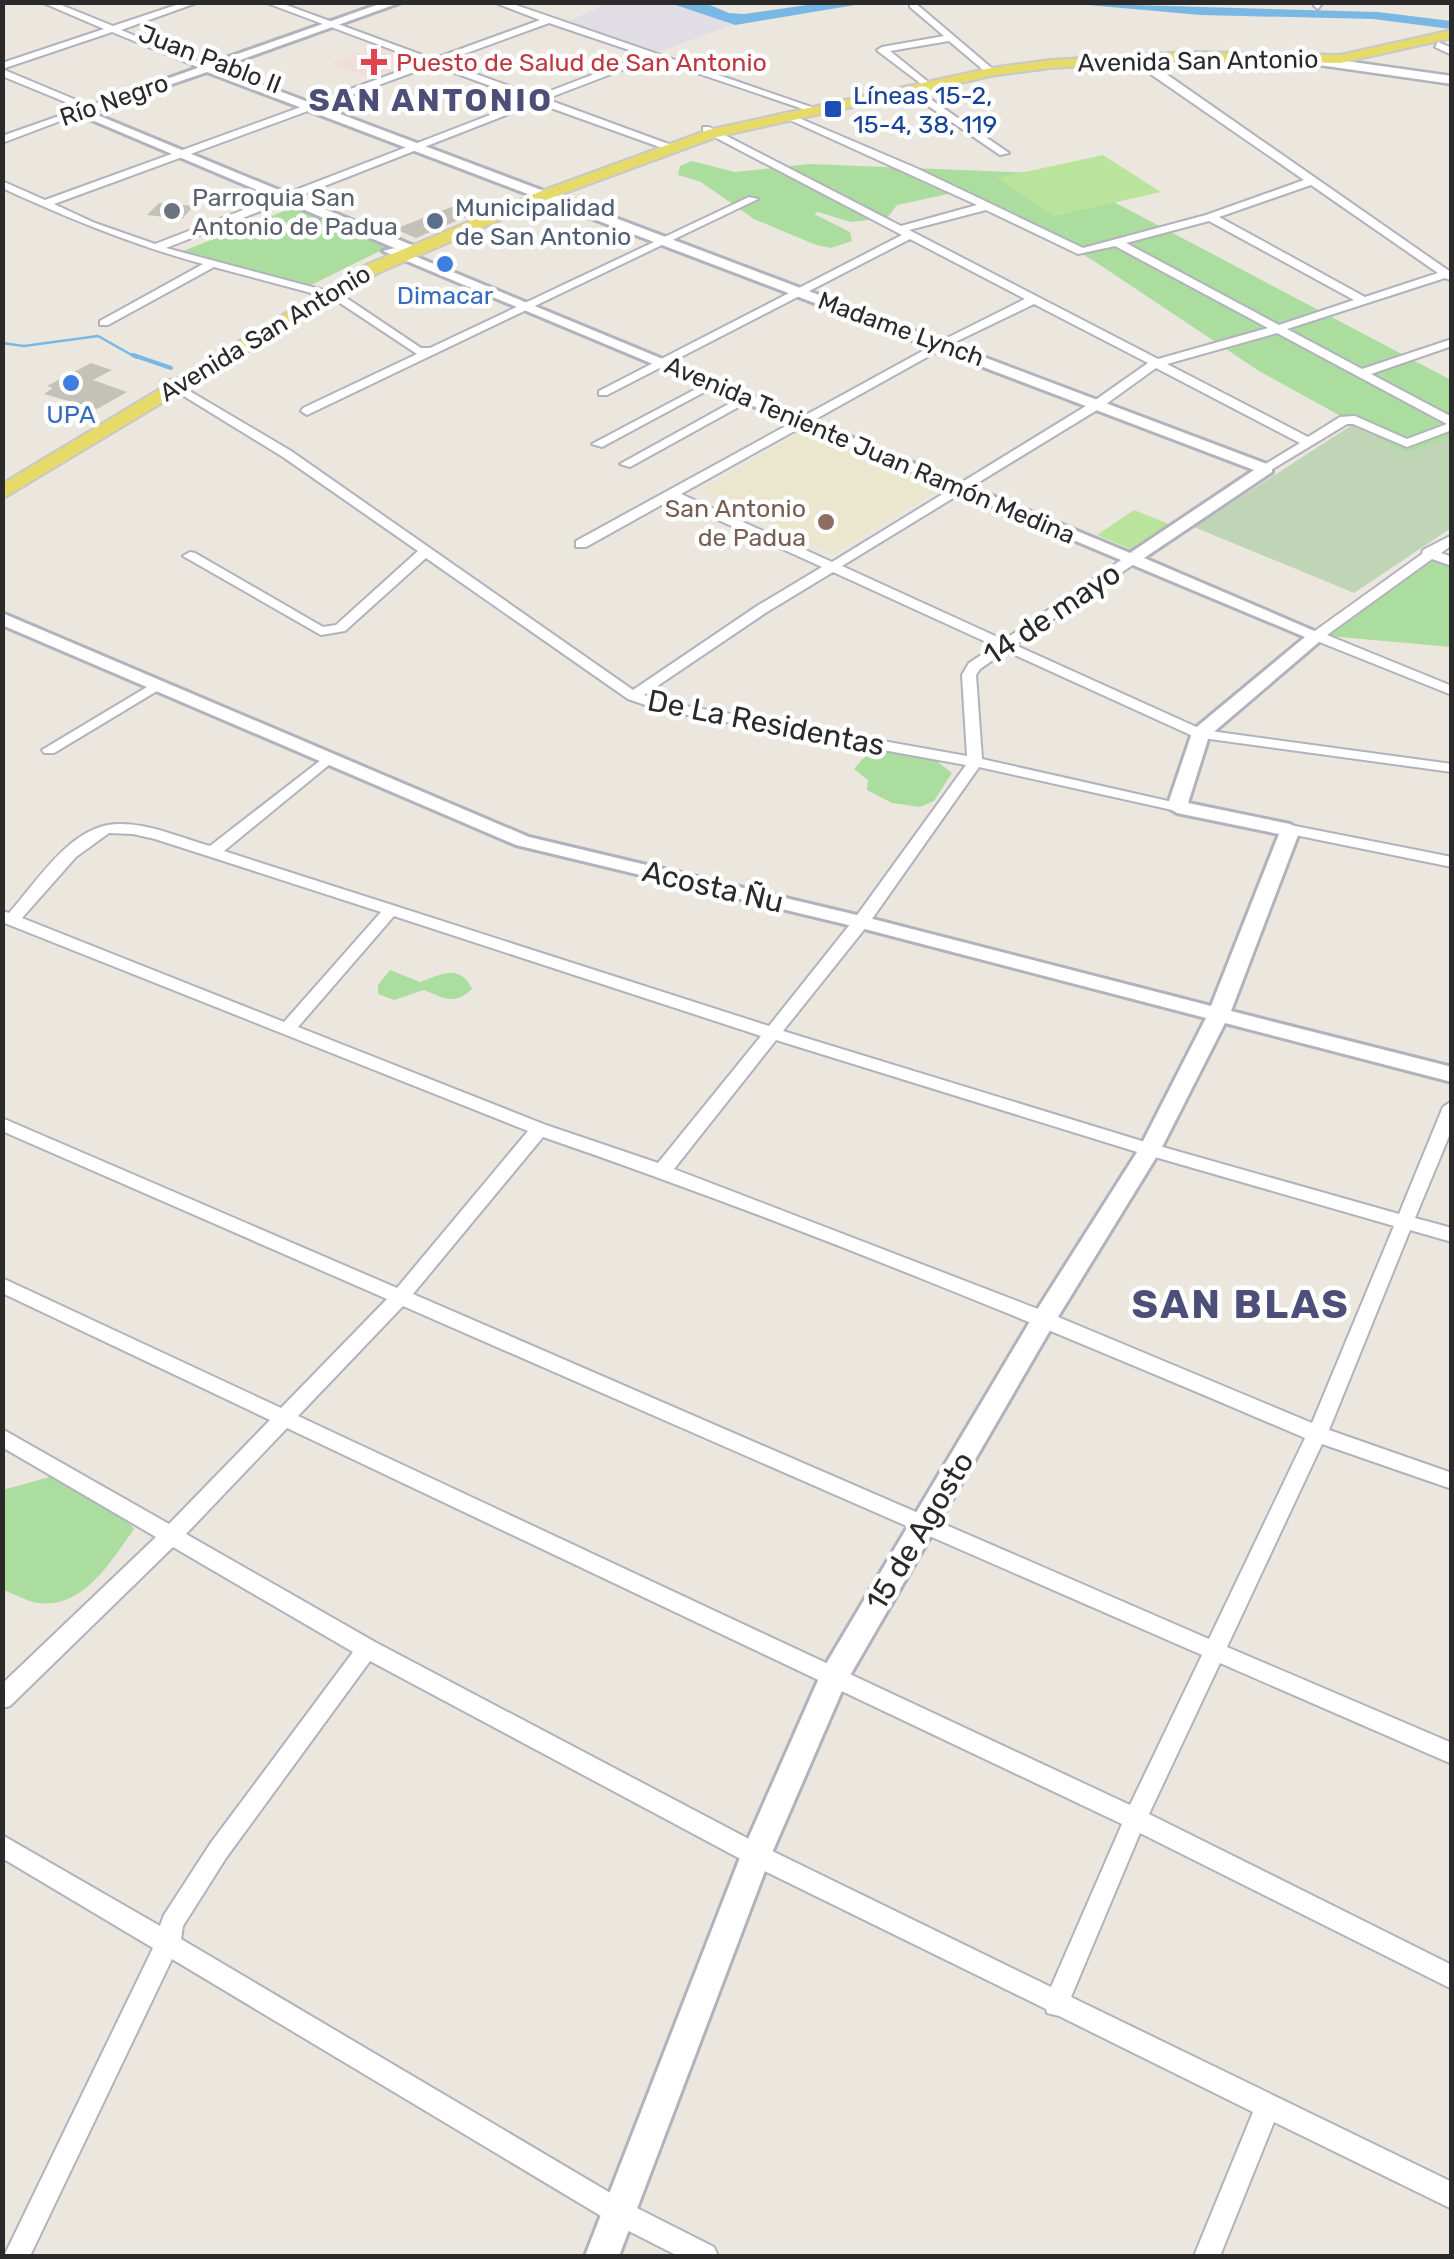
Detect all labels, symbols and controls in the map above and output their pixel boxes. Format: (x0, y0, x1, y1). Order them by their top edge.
street label: Juan Pablo II (135, 18, 285, 100)
street label: Avenida San Antonio (1077, 44, 1319, 78)
place label: Puesto de Salud de San Antonio (396, 48, 767, 77)
marker: Puesto de Salud de San Antonio (361, 49, 387, 75)
street label: Río Negro (56, 68, 172, 132)
district label: SAN ANTONIO (309, 81, 553, 119)
place label: Líneas 15-2, 15-4, 38, 119 (853, 81, 997, 139)
marker: Líneas 15-2, 15-4, 38, 119 (822, 98, 844, 120)
place label: Parroquia San Antonio de Padua (192, 183, 398, 241)
place label: Municipalidad de San Antonio (455, 193, 631, 251)
marker: Parroquia San Antonio de Padua (161, 200, 183, 222)
marker: Municipalidad de San Antonio (424, 210, 446, 232)
marker: Dimacar (434, 253, 456, 275)
street label: Avenida San Antonio (154, 259, 376, 407)
place label: Dimacar (397, 281, 494, 310)
street label: Madame Lynch (814, 286, 988, 372)
street label: Avenida Teniente Juan Ramón Medina (661, 350, 1079, 550)
marker: UPA (60, 372, 82, 394)
place label: UPA (46, 400, 96, 429)
place label: San Antonio de Padua (665, 494, 806, 552)
marker: San Antonio de Padua (815, 511, 837, 533)
street label: 14 de mayo (977, 555, 1127, 673)
street label: De La Residentas (644, 682, 888, 764)
street label: Acosta Ñu (639, 853, 787, 921)
district label: SAN BLAS (1132, 1281, 1350, 1328)
street label: 15 de Agosto (859, 1445, 981, 1617)

